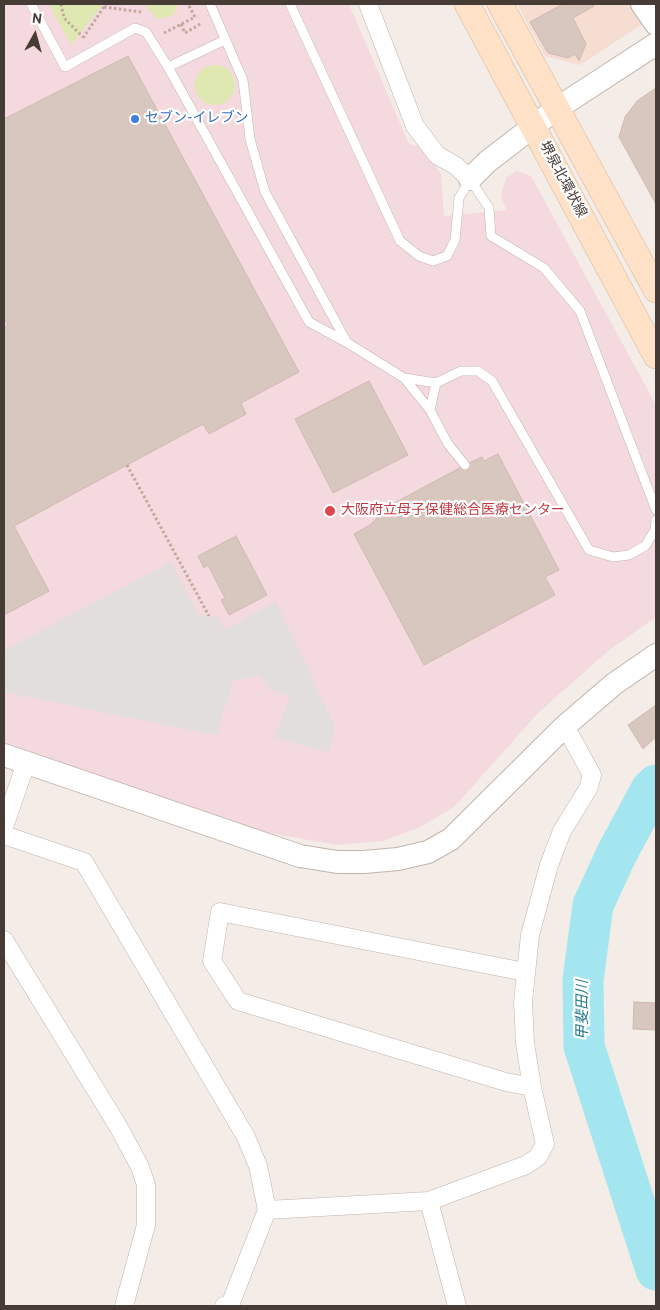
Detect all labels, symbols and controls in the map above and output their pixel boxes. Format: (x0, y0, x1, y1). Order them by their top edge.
north arrow (10, 10, 60, 60)
text: N (31, 11, 43, 29)
place label: セブン-イレブン (145, 111, 249, 127)
marker: セブン-イレブン (129, 113, 141, 125)
street label: 堺泉北環状線 (535, 139, 589, 221)
place label: 大阪府立母子保健総合医療センター (341, 503, 565, 519)
marker: 大阪府立母子保健総合医療センター (323, 504, 337, 518)
water label: 甲斐田川 (575, 980, 593, 1040)

